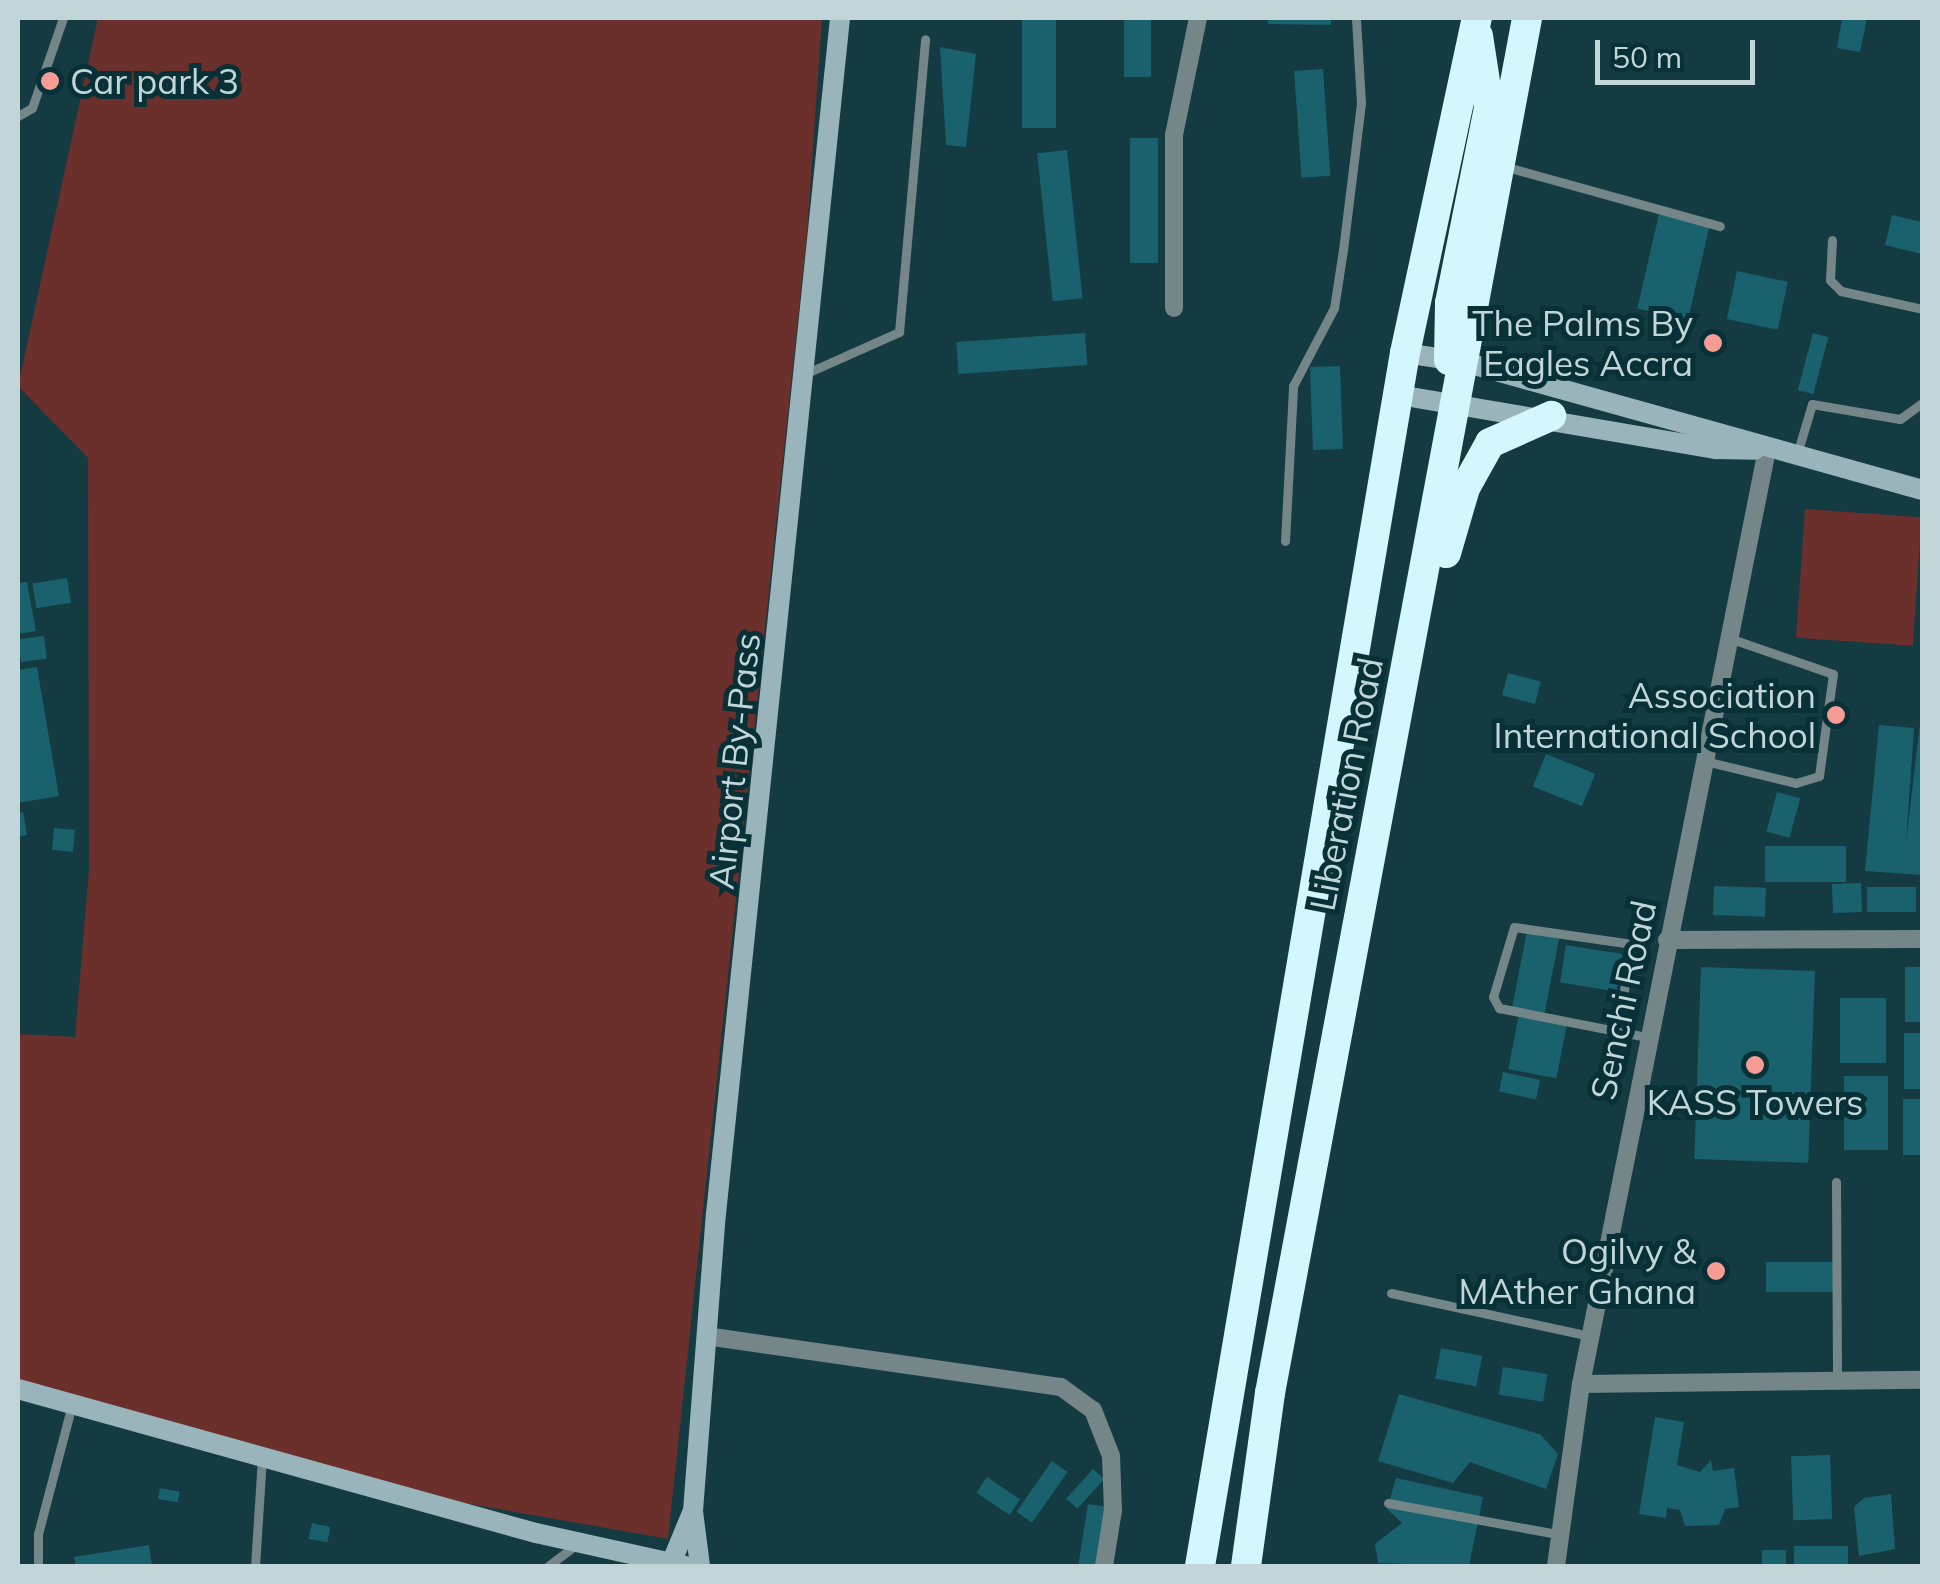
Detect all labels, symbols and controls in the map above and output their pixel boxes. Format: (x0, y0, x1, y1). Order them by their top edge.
scale bar (1600, 20, 1760, 82)
text: 50 m (1612, 38, 1682, 76)
place label: Car park 3 (70, 60, 239, 102)
marker: Car park 3 (39, 70, 61, 92)
place label: The Palms By Eagles Accra (1472, 302, 1693, 384)
marker: The Palms By Eagles Accra (1702, 332, 1724, 354)
street label: Airport By-Pass (700, 631, 768, 891)
street label: Liberation Road (1301, 654, 1391, 914)
place label: Association International School (1494, 674, 1816, 756)
marker: Association International School (1825, 704, 1847, 726)
street label: Senchi Road (1581, 897, 1665, 1103)
marker: KASS Towers (1744, 1054, 1766, 1076)
place label: KASS Towers (1647, 1081, 1863, 1123)
place label: Ogilvy & MAther Ghana (1458, 1230, 1696, 1312)
marker: Ogilvy & MAther Ghana (1705, 1260, 1727, 1282)

